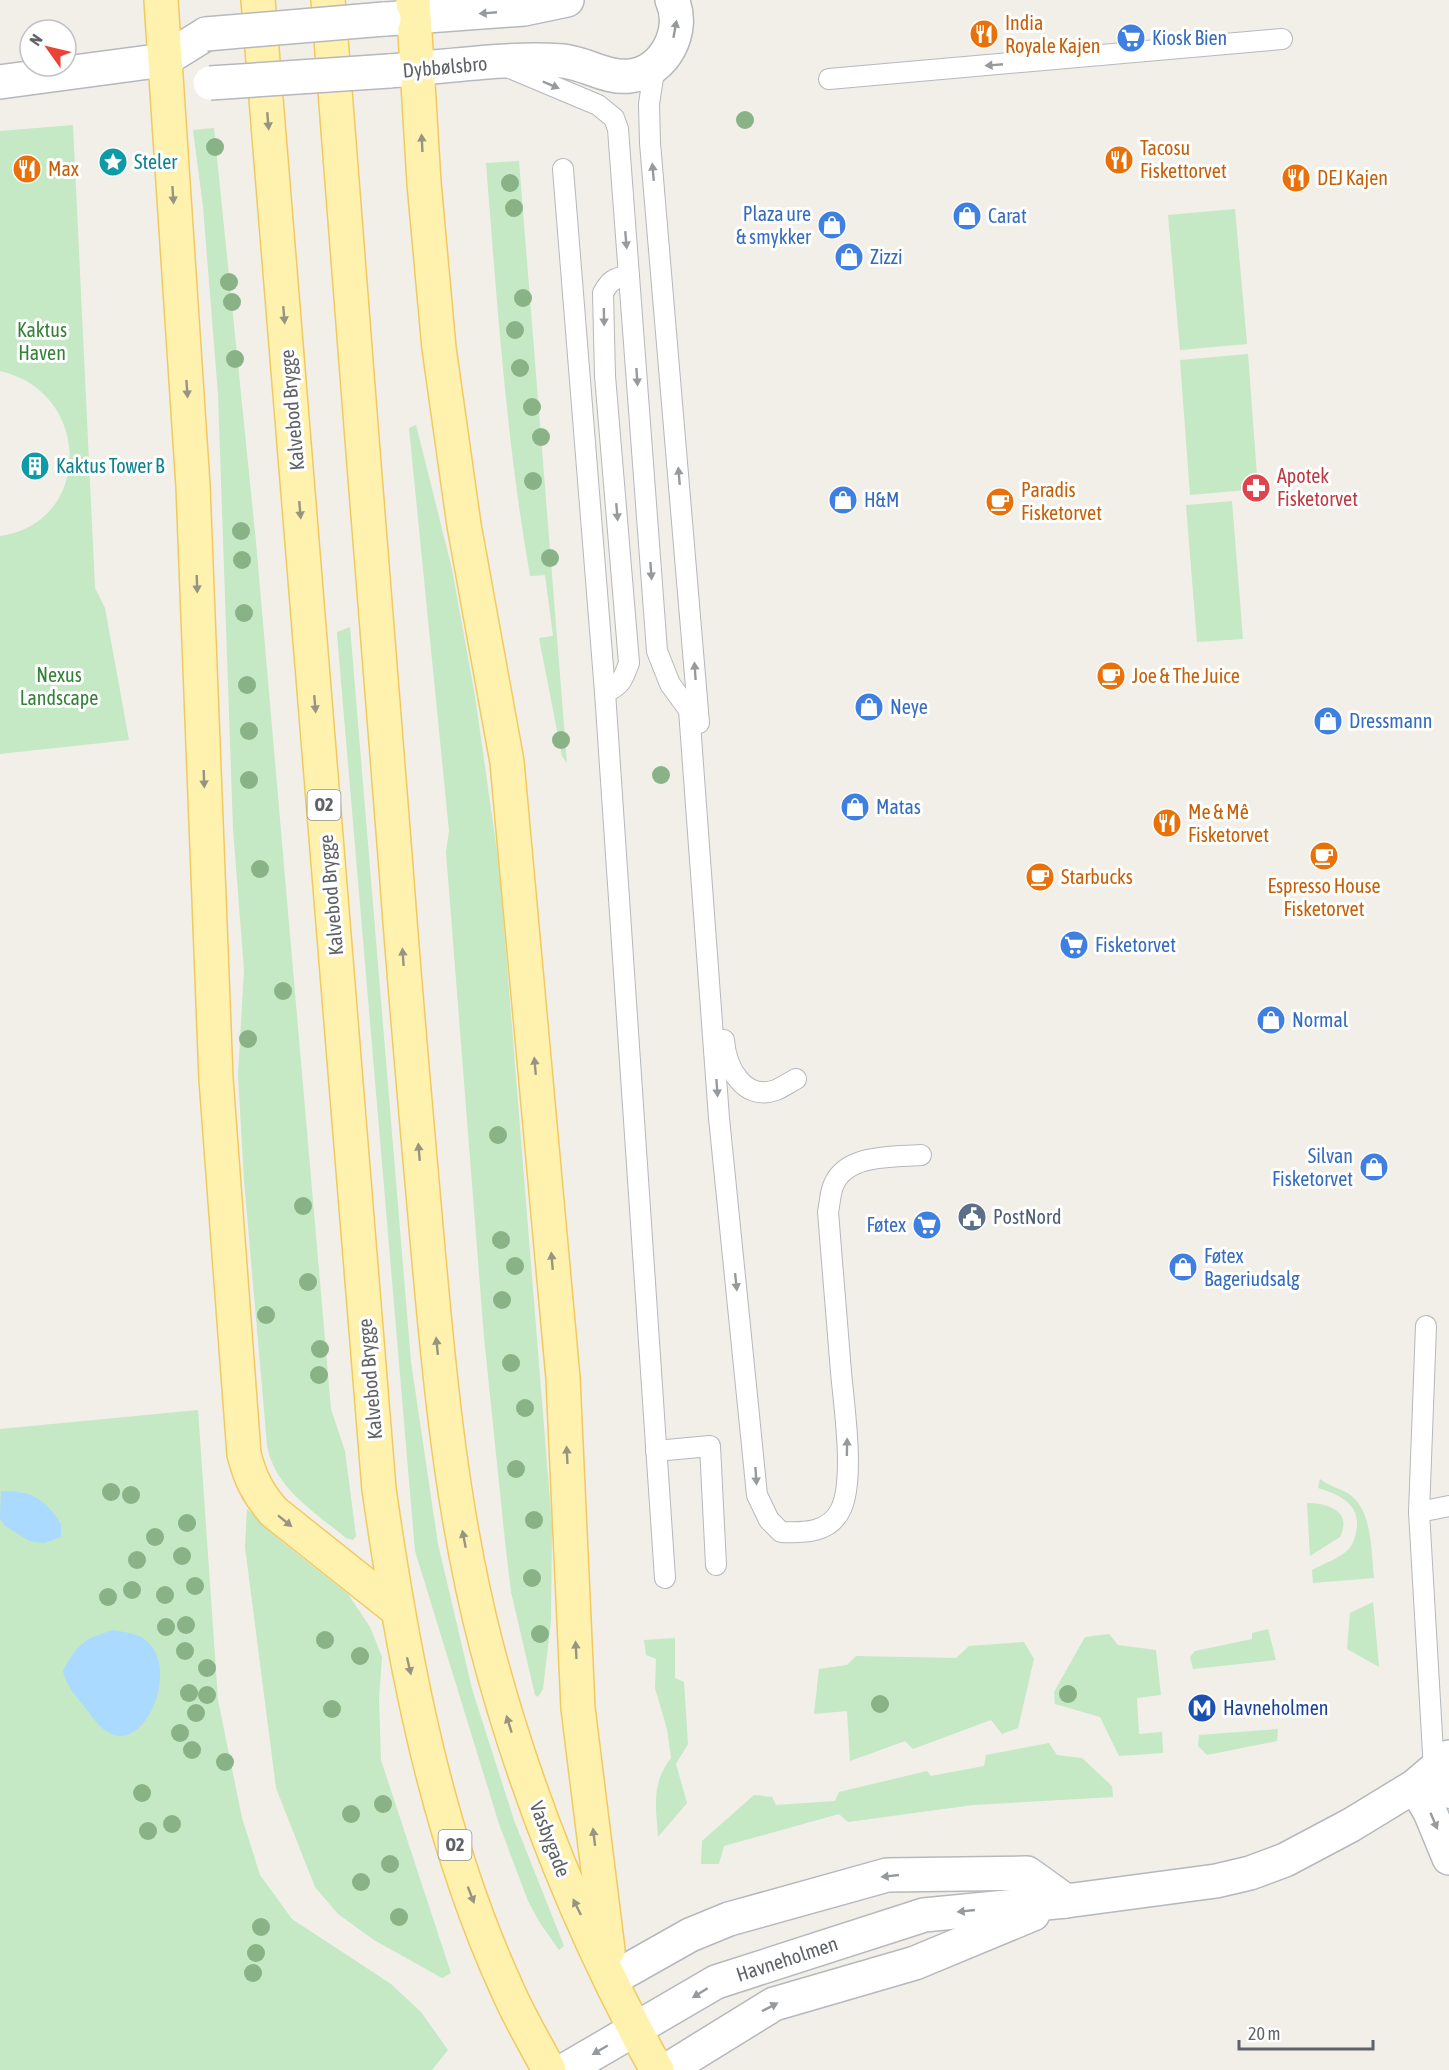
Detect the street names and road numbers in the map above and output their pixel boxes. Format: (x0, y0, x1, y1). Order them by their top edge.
street label: Dybbølsbro (402, 51, 488, 82)
street label: Kalvebod Brygge (275, 349, 308, 471)
road number: O2 (308, 790, 340, 820)
street label: Kalvebod Brygge (314, 834, 347, 956)
street label: Kalvebod Brygge (353, 1318, 386, 1440)
street label: Vasbygade (526, 1798, 575, 1880)
road number: O2 (438, 1830, 472, 1860)
street label: Havneholmen (733, 1931, 841, 1986)

